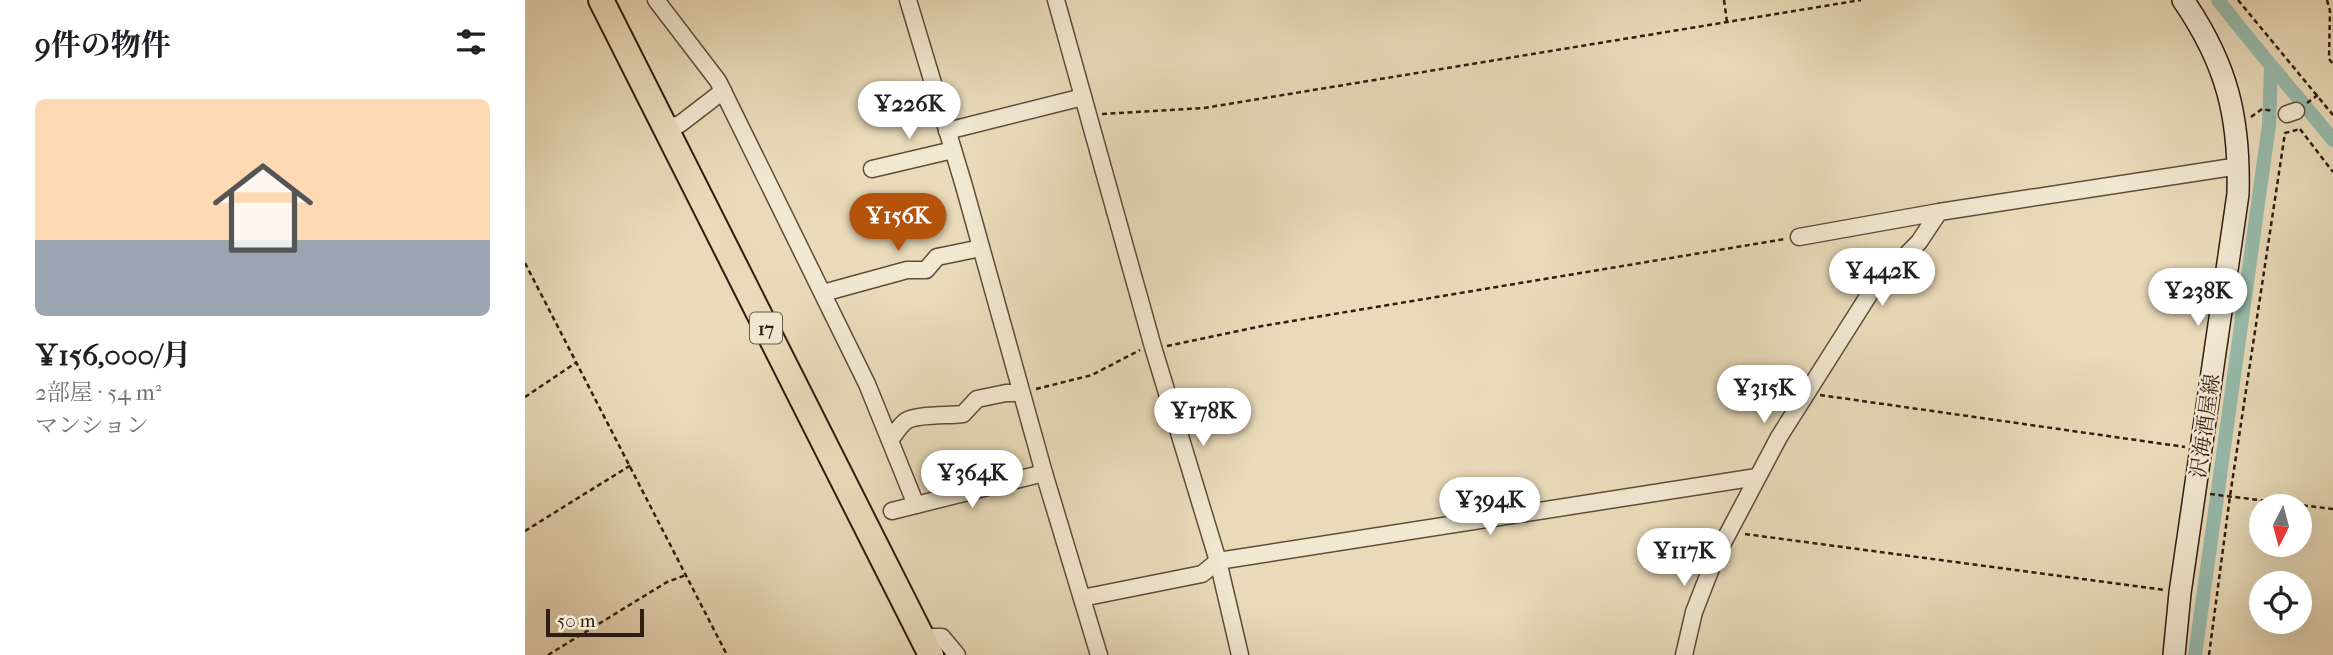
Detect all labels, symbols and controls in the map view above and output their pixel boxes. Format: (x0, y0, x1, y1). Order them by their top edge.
icon: filters (452, 23, 490, 61)
text: 9件の物件 (35, 28, 171, 63)
pin: ¥226K (860, 82, 958, 141)
text: ¥226K (874, 90, 944, 117)
icon: home (200, 145, 326, 271)
pin: ¥156K (849, 194, 947, 253)
text: ¥156K (865, 202, 931, 229)
pin: ¥442K (1833, 248, 1931, 308)
text: ¥442K (1845, 257, 1919, 284)
pin: ¥238K (2149, 268, 2247, 328)
text: ¥238K (2164, 277, 2232, 304)
road number: 17 (750, 312, 782, 344)
text: ¥156,000/月 (35, 338, 191, 373)
pin: ¥315K (1715, 366, 1813, 425)
street label: 沢海酒屋線 (2186, 372, 2224, 480)
text: ¥315K (1733, 374, 1795, 401)
text: 2部屋 · 54 m² (35, 379, 161, 406)
pin: ¥178K (1154, 388, 1252, 448)
text: ¥178K (1170, 397, 1236, 424)
text: マンション (35, 412, 149, 439)
pin: ¥364K (923, 450, 1021, 510)
text: ¥364K (937, 459, 1007, 486)
pin: ¥394K (1441, 477, 1539, 537)
text: ¥394K (1455, 486, 1525, 513)
north arrow (2249, 494, 2312, 556)
map controls (2249, 494, 2312, 634)
pin: ¥117K (1635, 528, 1733, 588)
text: ¥117K (1653, 537, 1715, 564)
button: locate (2249, 571, 2312, 634)
scale bar (546, 606, 644, 638)
text: 50 m (557, 610, 596, 632)

